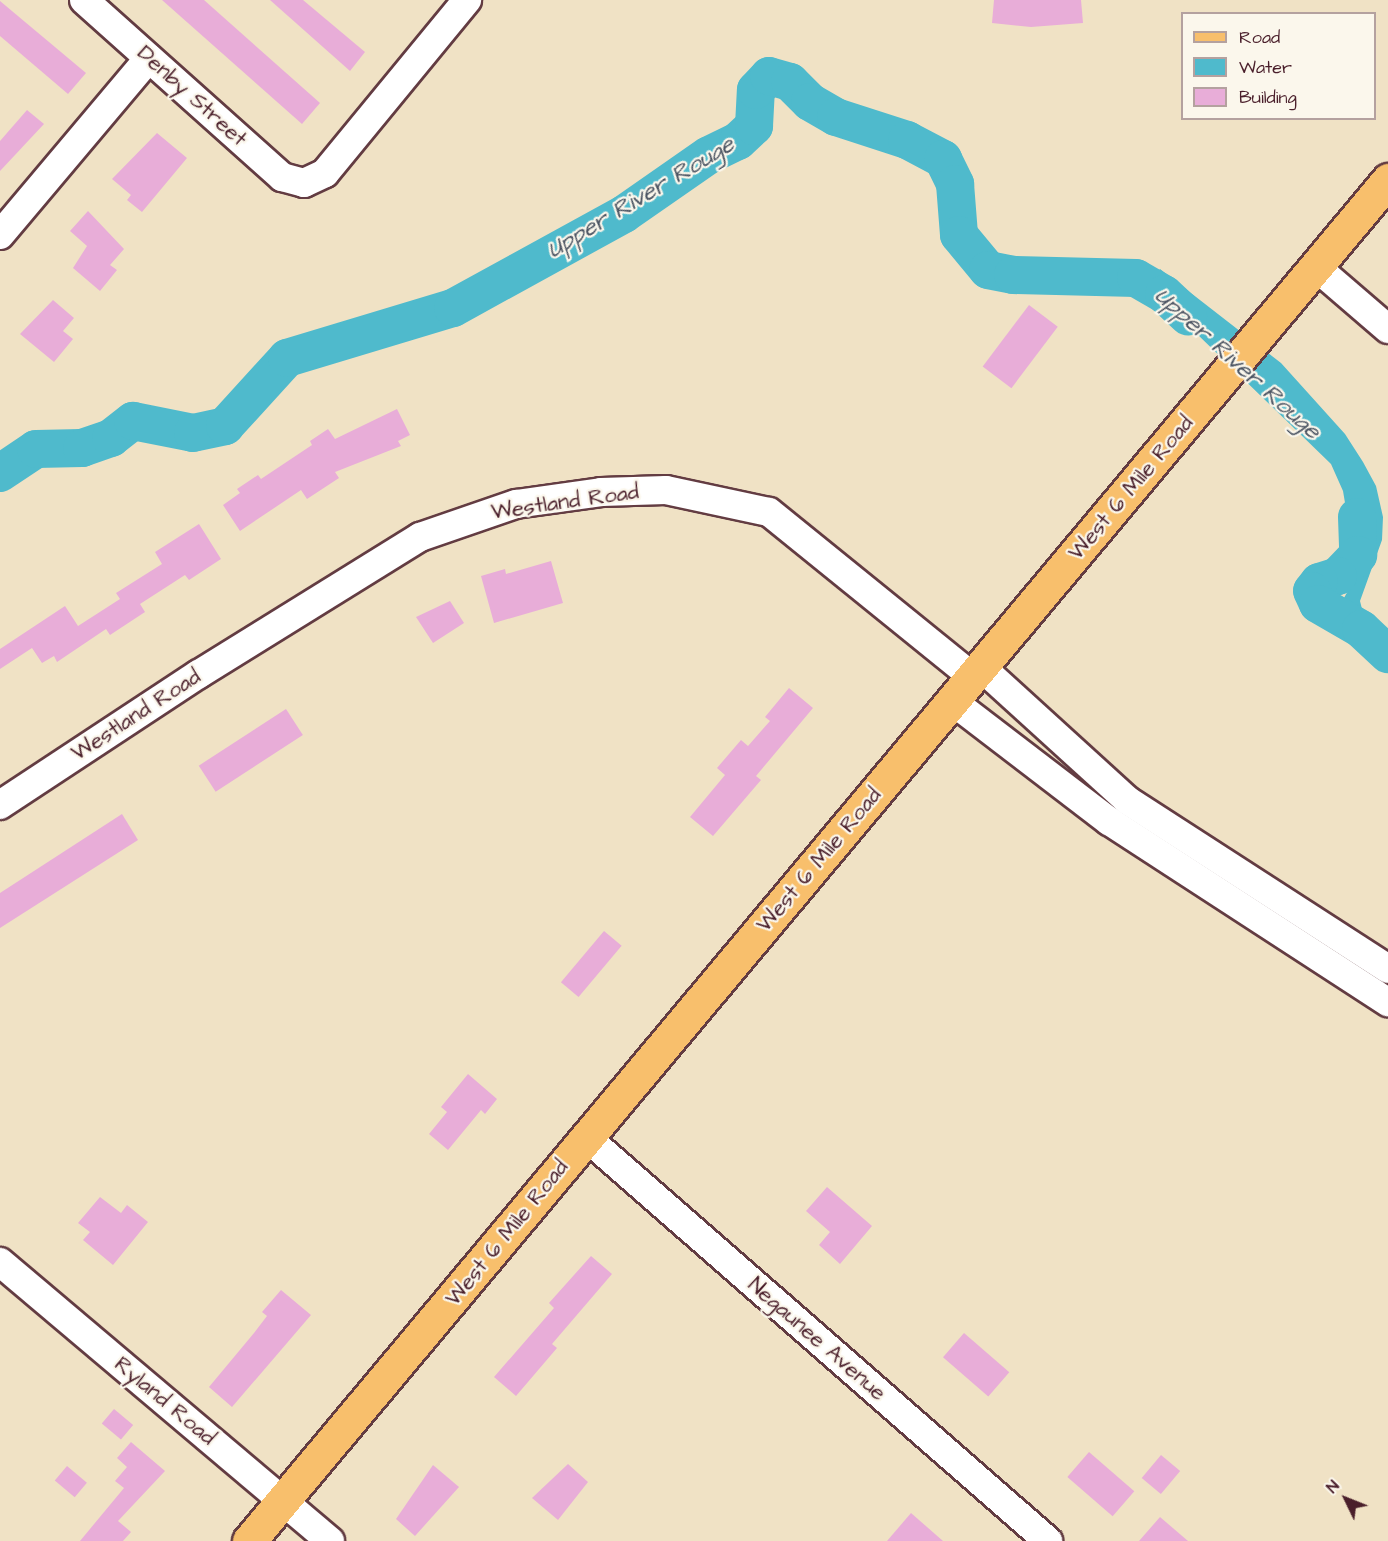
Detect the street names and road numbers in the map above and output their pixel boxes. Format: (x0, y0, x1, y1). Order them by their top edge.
street label: Denby Street (132, 40, 252, 152)
street label: West 6 Mile Road (1063, 411, 1199, 565)
street label: Westland Road (489, 479, 641, 525)
street label: Westland Road (66, 663, 206, 767)
street label: West 6 Mile Road (751, 783, 887, 937)
street label: West 6 Mile Road (440, 1155, 574, 1311)
street label: Negaunee Avenue (742, 1272, 892, 1406)
street label: Ryland Road (109, 1351, 221, 1451)

